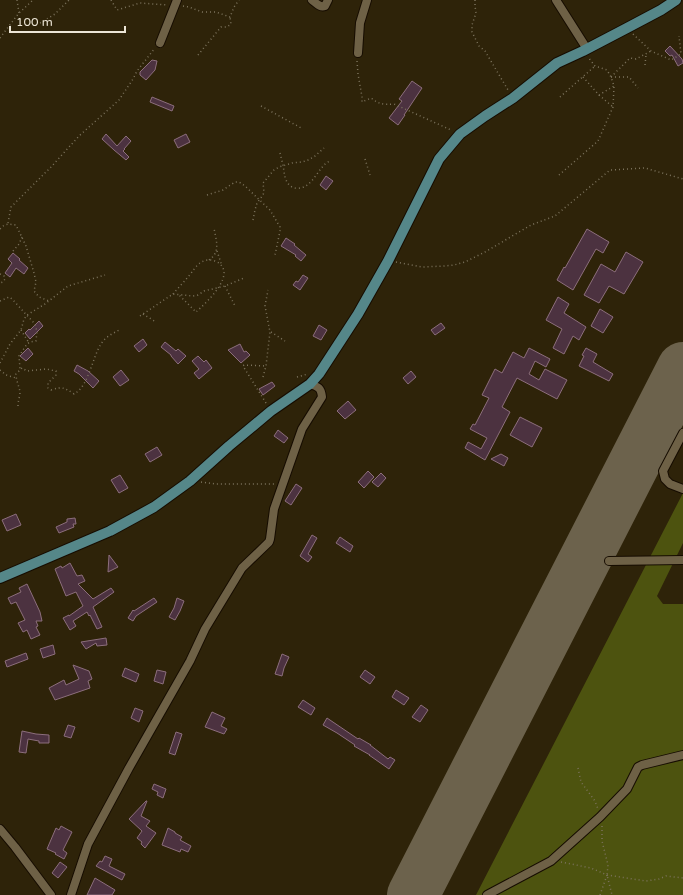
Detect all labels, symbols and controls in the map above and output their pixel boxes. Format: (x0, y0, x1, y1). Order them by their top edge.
scale bar (10, 8, 125, 34)
text: 100 m (16, 15, 53, 29)

